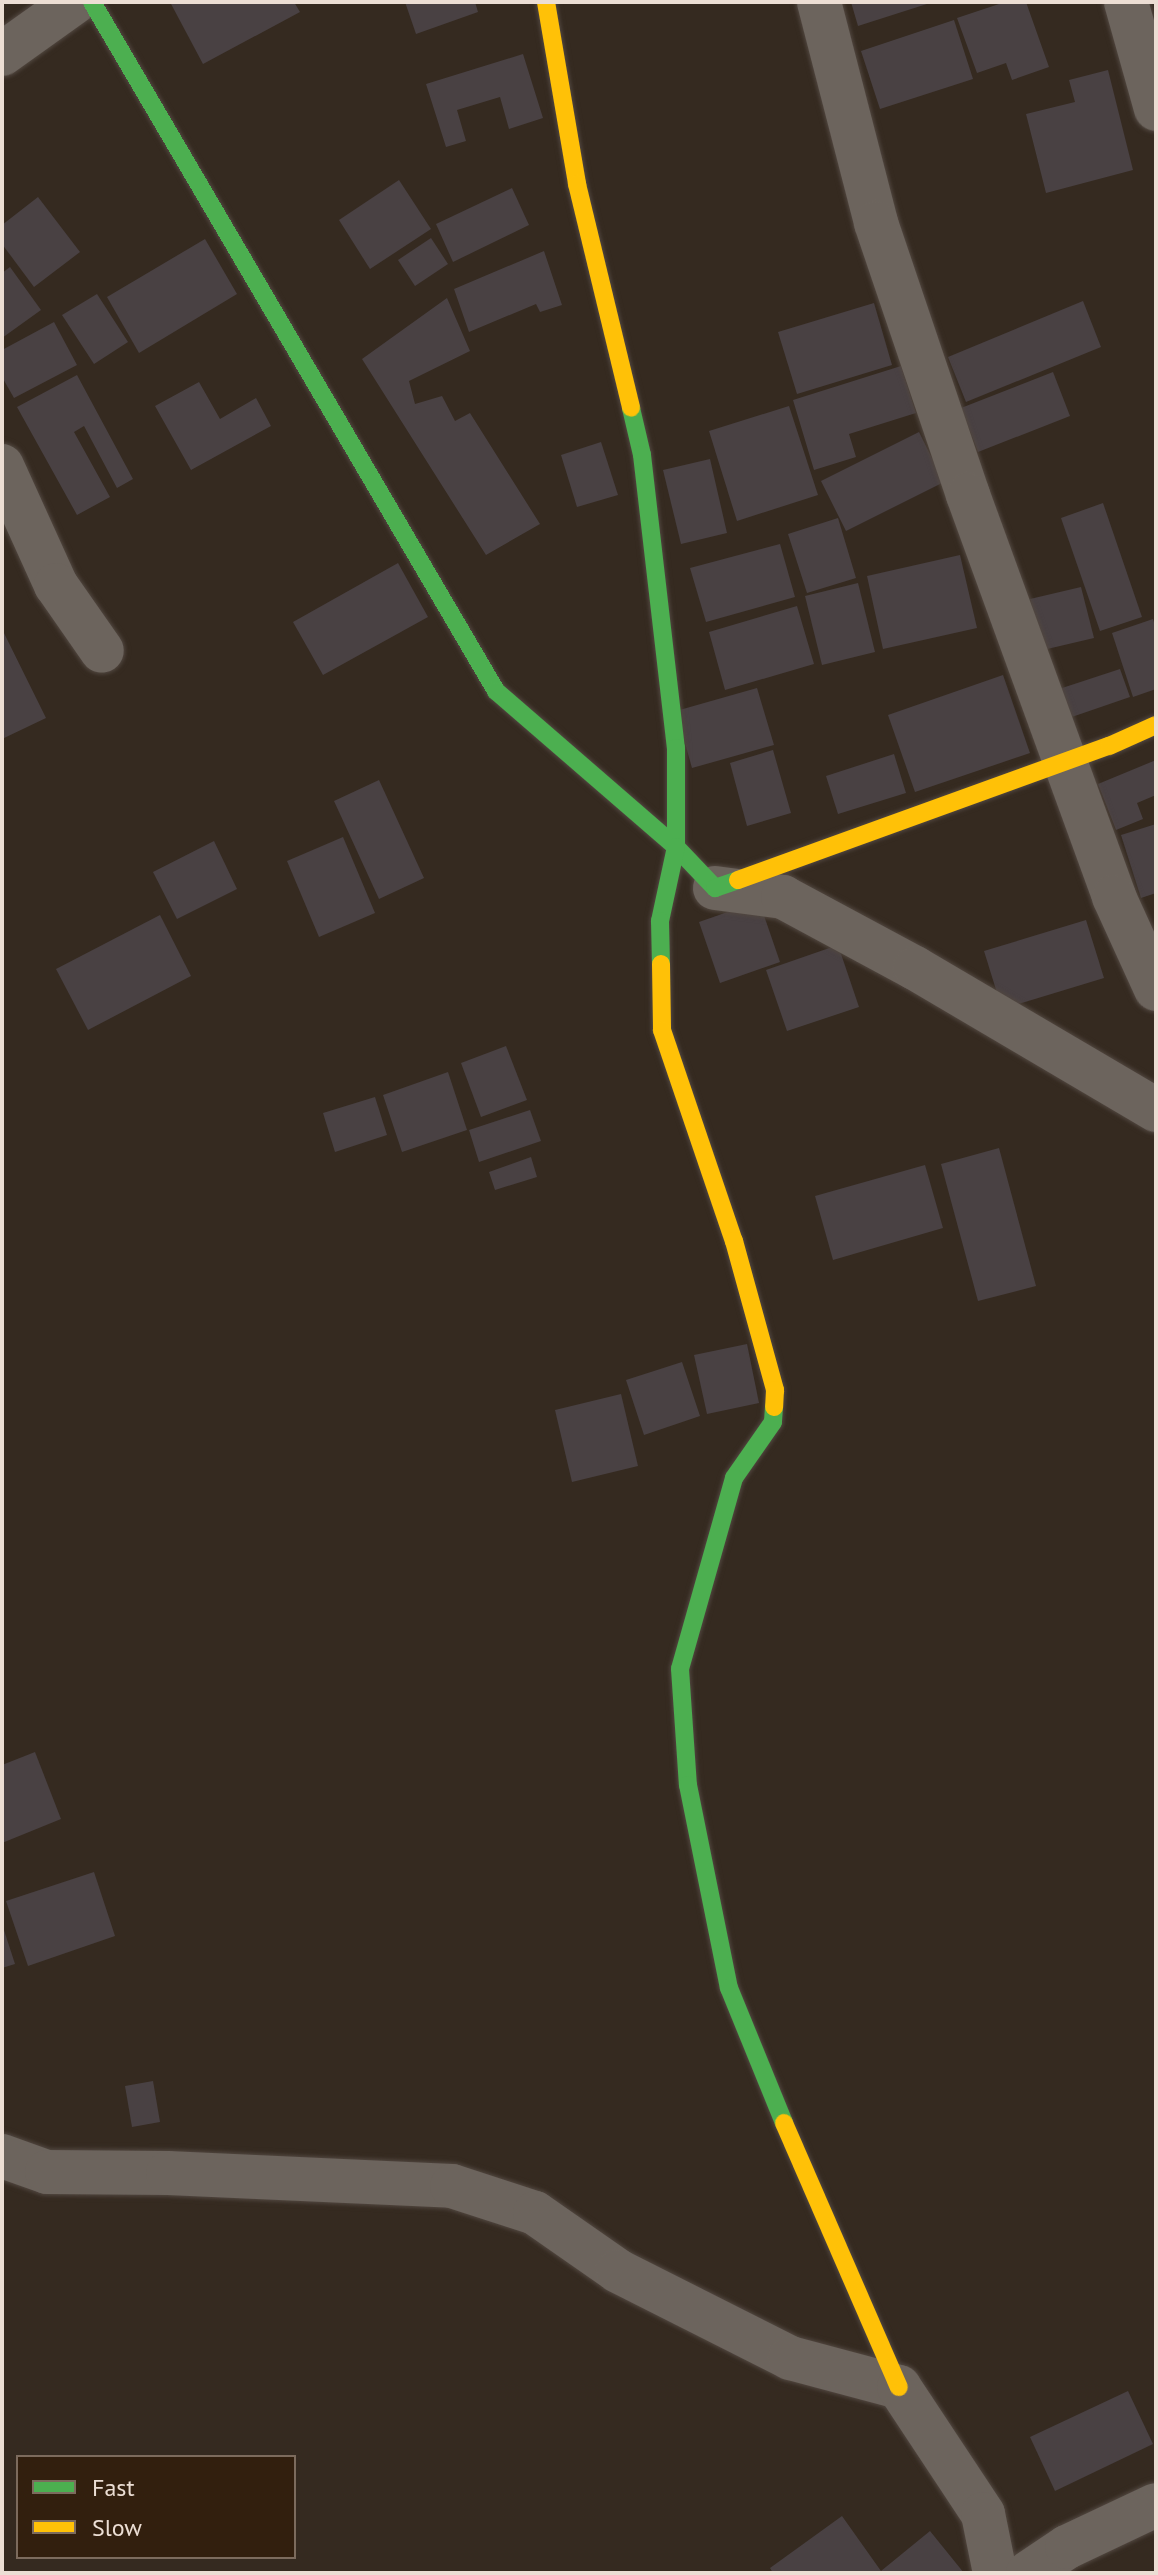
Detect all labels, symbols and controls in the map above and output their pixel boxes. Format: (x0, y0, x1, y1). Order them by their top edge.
legend (16, 2455, 296, 2559)
text: Fast (92, 2472, 135, 2503)
text: Slow (92, 2512, 142, 2543)

